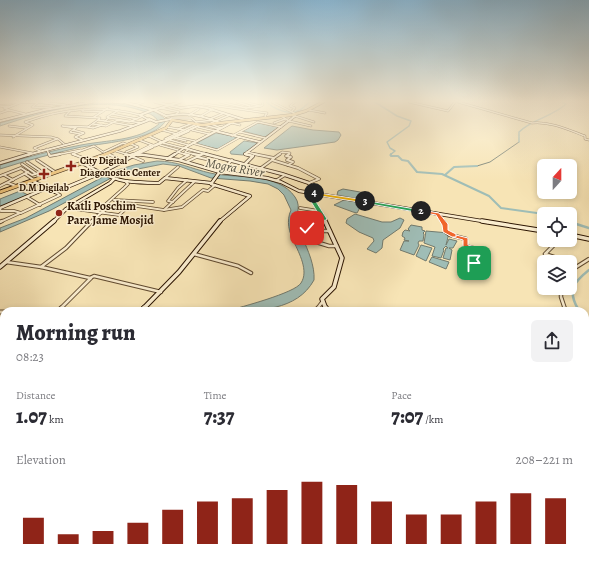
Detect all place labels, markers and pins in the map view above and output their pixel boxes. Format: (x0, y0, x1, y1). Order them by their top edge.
place label: City Digital Diagonostic Center (80, 154, 160, 179)
marker: City Digital Diagonostic Center (65, 160, 77, 172)
marker: D.M Digilab (38, 168, 50, 180)
place label: D.M Digilab (19, 181, 69, 194)
pin: 4 (304, 183, 324, 203)
pin: 3 (355, 191, 375, 211)
place label: Katli Poschim Para Jame Mosjid (67, 198, 154, 228)
pin: 2 (411, 201, 431, 221)
marker: Katli Poschim Para Jame Mosjid (54, 208, 64, 218)
pin (290, 211, 324, 245)
pin (457, 246, 491, 280)

